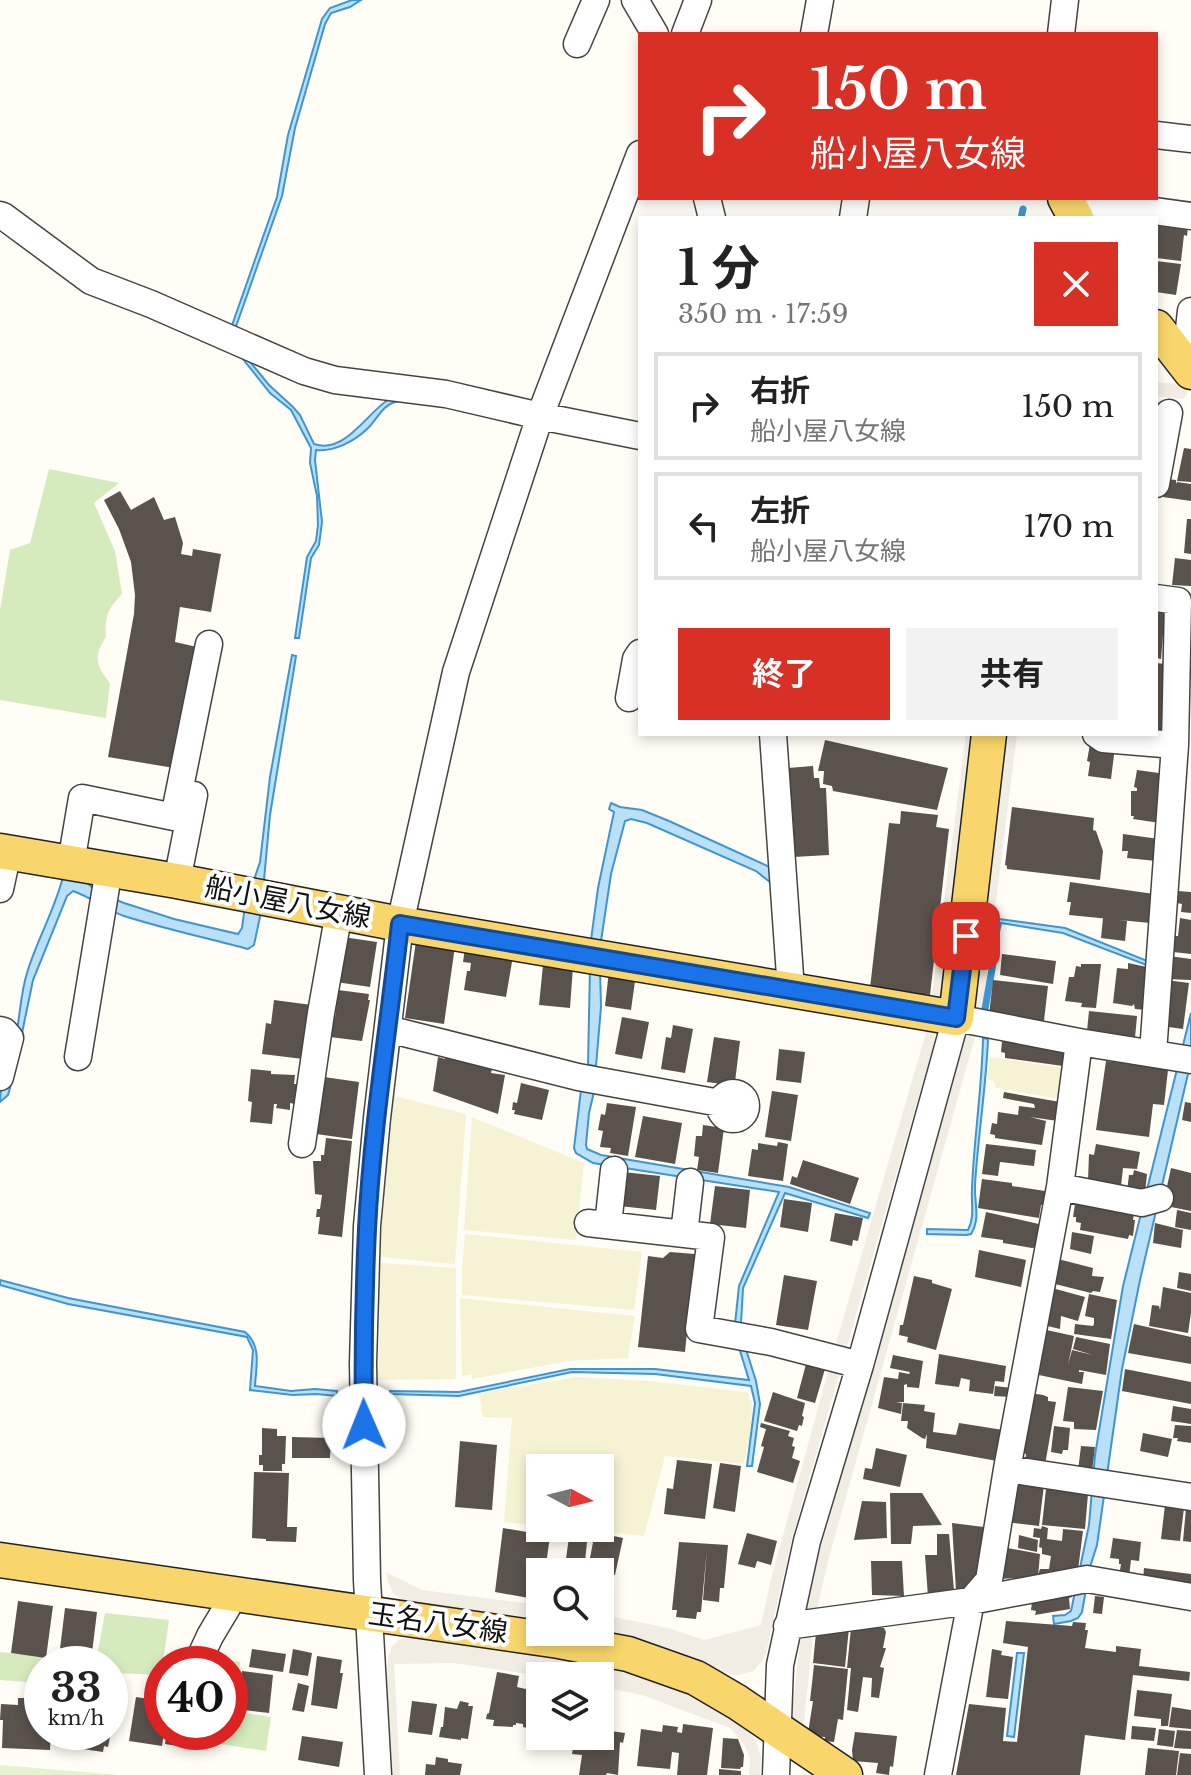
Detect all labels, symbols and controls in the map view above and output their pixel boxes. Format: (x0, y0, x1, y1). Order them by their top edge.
text: 150 m (810, 55, 987, 124)
icon: right (678, 64, 782, 168)
text: 船小屋八女線 (810, 131, 1026, 176)
text: 1 分 (678, 238, 760, 298)
button: close (1034, 242, 1118, 326)
text: 350 m · 17:59 (678, 298, 849, 330)
text: 右折 (750, 372, 810, 409)
icon: right (682, 384, 726, 428)
text: 150 m (1021, 388, 1114, 425)
text: 船小屋八女線 (750, 415, 906, 447)
text: 左折 (750, 492, 810, 529)
icon: left (682, 504, 726, 548)
text: 170 m (1023, 508, 1114, 545)
text: 船小屋八女線 (750, 535, 906, 567)
button: 終了 (678, 628, 890, 720)
button: 共有 (906, 628, 1118, 720)
street label: 船小屋八女線 (202, 869, 374, 935)
pin (932, 902, 1000, 970)
icon: arrive (944, 914, 988, 958)
position arrow (322, 1383, 406, 1467)
north arrow (526, 1454, 614, 1542)
map controls (526, 1454, 614, 1750)
button: search (526, 1558, 614, 1646)
street label: 玉名八女線 (366, 1596, 510, 1650)
speed limit sign: 40 (144, 1646, 248, 1750)
button: layers (526, 1662, 614, 1750)
text: 33 (51, 1663, 101, 1713)
text: km/h (48, 1706, 104, 1730)

